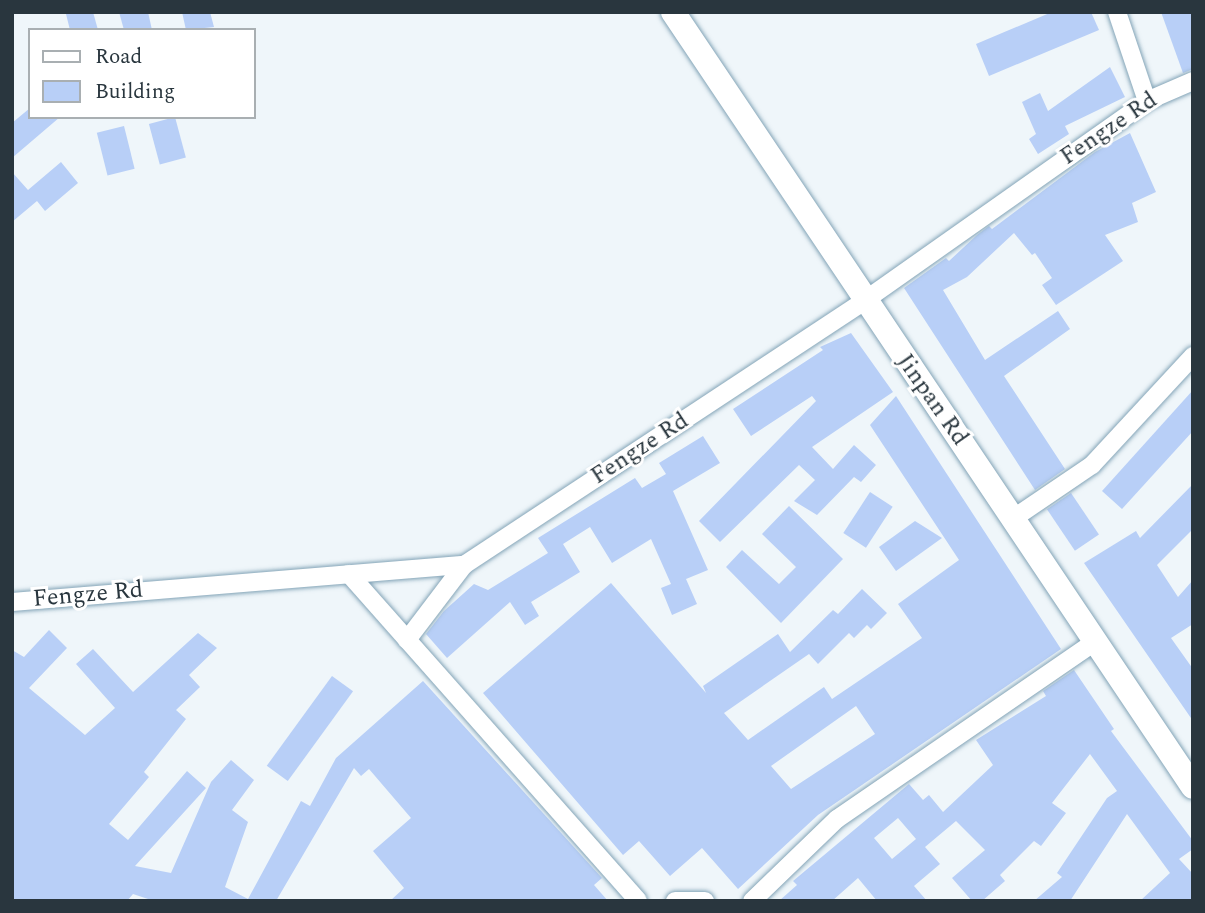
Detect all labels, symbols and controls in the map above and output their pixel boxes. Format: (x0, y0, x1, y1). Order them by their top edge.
legend (28, 28, 256, 119)
text: Road (95, 41, 142, 73)
text: Building (95, 76, 175, 108)
street label: Fengze Rd (1055, 86, 1163, 172)
street label: Jinpan Rd (890, 349, 974, 451)
street label: Fengze Rd (586, 407, 694, 491)
street label: Fengze Rd (32, 576, 144, 614)

